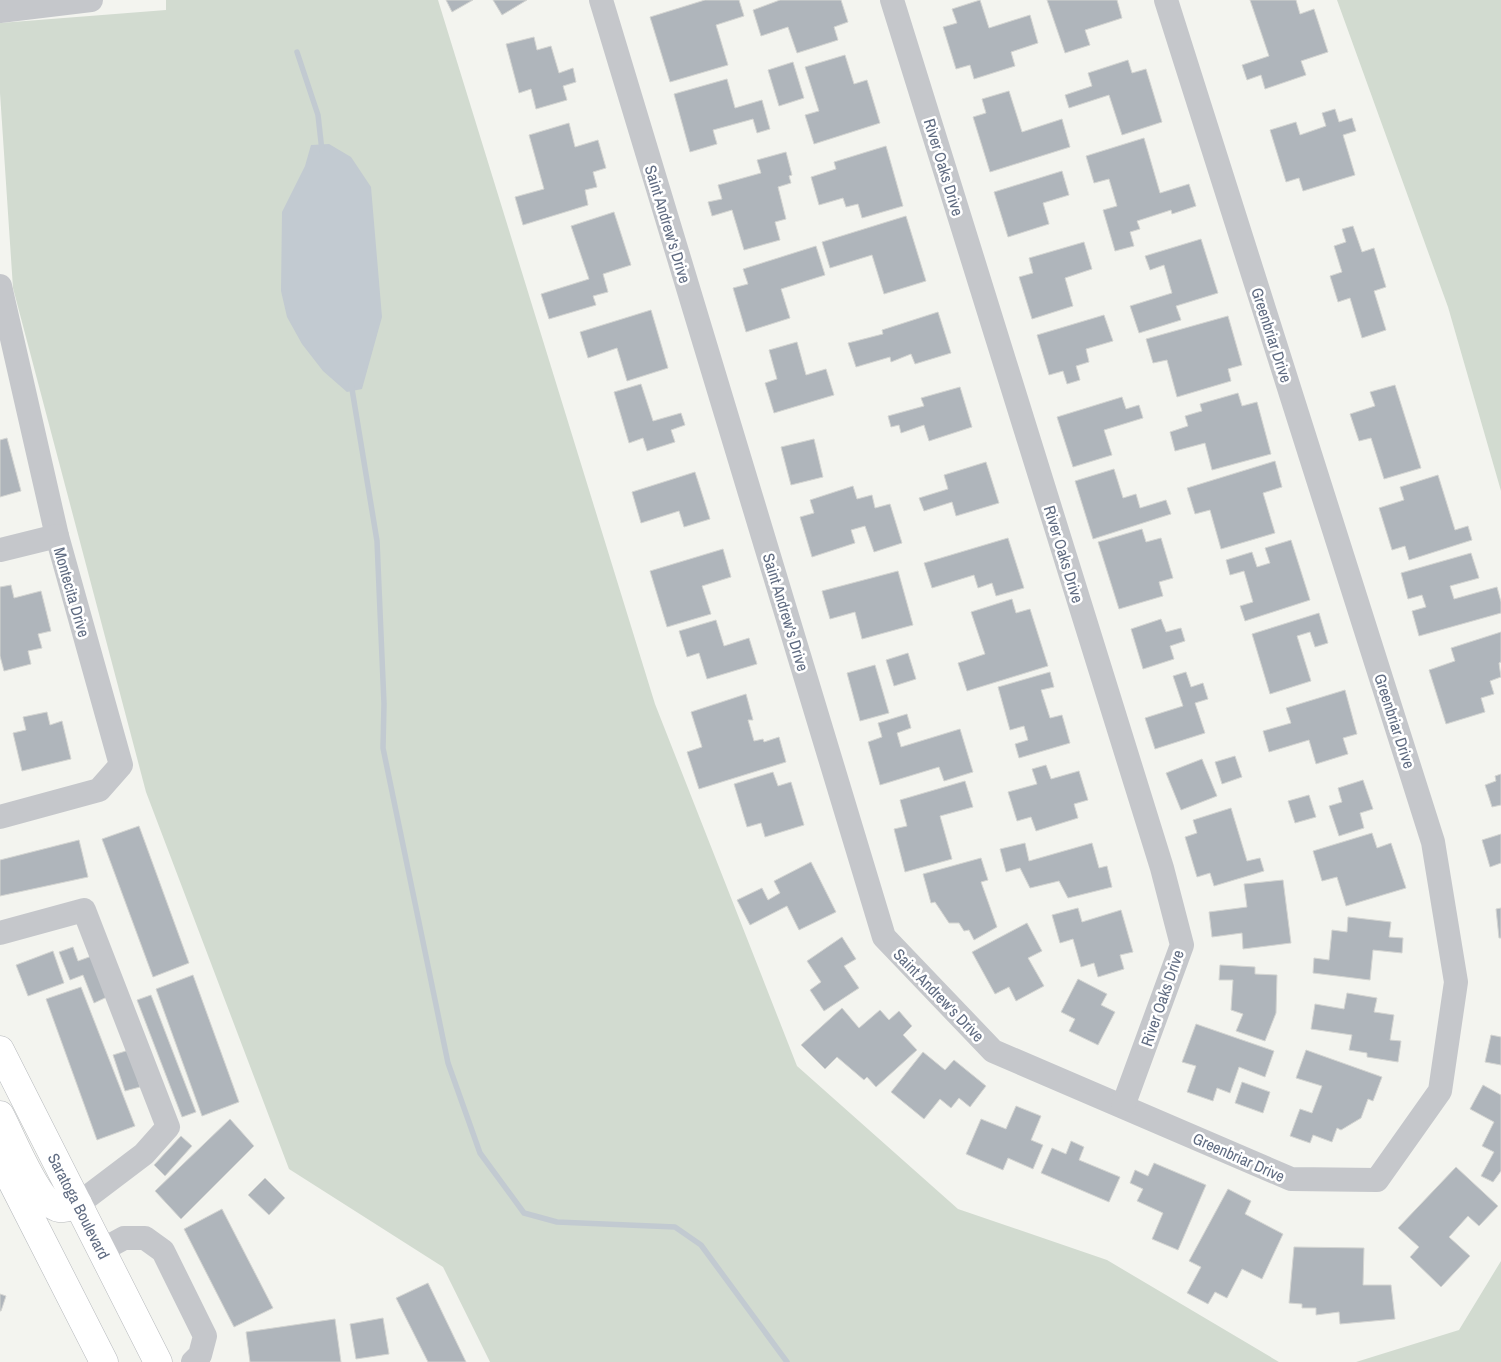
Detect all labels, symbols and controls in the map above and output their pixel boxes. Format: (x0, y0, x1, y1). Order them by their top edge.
street label: River Oaks Drive (919, 116, 969, 218)
street label: Saint Andrew's Drive (640, 162, 696, 286)
street label: Greenbriar Drive (1246, 285, 1298, 385)
street label: River Oaks Drive (1039, 503, 1089, 605)
street label: Montecita Drive (49, 544, 95, 640)
street label: Saint Andrew's Drive (758, 550, 814, 674)
street label: Greenbriar Drive (1369, 671, 1421, 771)
street label: Saint Andrew's Drive (889, 943, 989, 1047)
street label: River Oaks Drive (1135, 947, 1189, 1049)
street label: Greenbriar Drive (1190, 1127, 1288, 1187)
street label: Saratoga Boulevard (43, 1149, 115, 1263)

